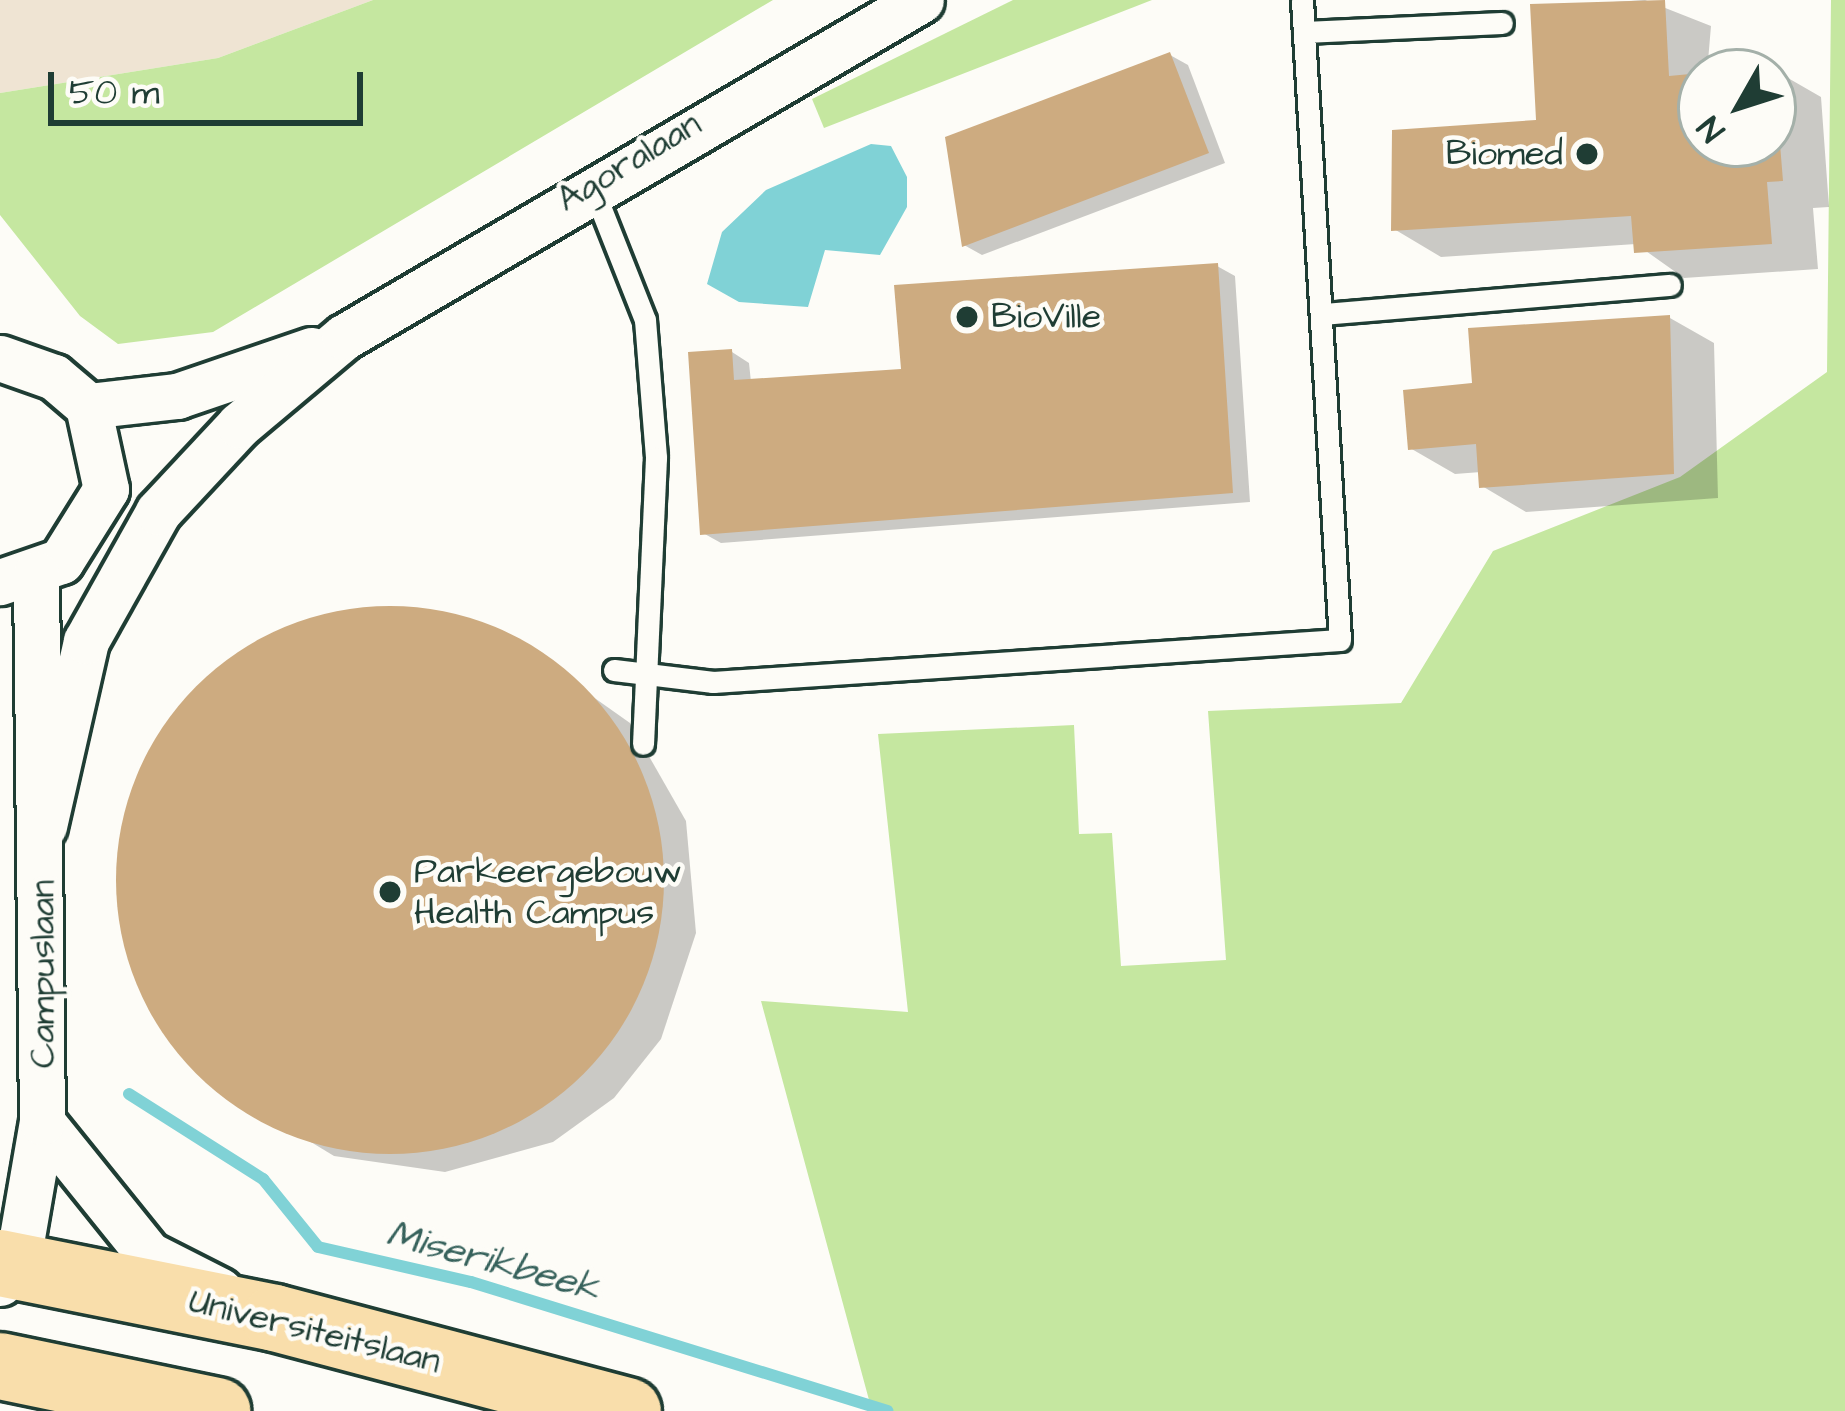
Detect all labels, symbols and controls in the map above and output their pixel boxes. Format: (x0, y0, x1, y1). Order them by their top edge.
scale bar (54, 48, 369, 122)
north arrow (1677, 48, 1797, 168)
text: 50 m (69, 67, 160, 118)
street label: Agoralaan (549, 102, 709, 222)
text: N (1687, 106, 1736, 151)
place label: Biomed (1446, 132, 1563, 176)
marker: Biomed (1574, 141, 1600, 167)
place label: BioVille (991, 295, 1101, 339)
marker: BioVille (954, 304, 980, 330)
place label: Parkeergebouw Health Campus (414, 849, 682, 934)
marker: Parkeergebouw Health Campus (377, 879, 403, 905)
street label: Campuslaan (21, 880, 65, 1068)
water label: Miserikbeek (382, 1211, 604, 1313)
street label: Universiteitslaan (185, 1279, 445, 1383)

